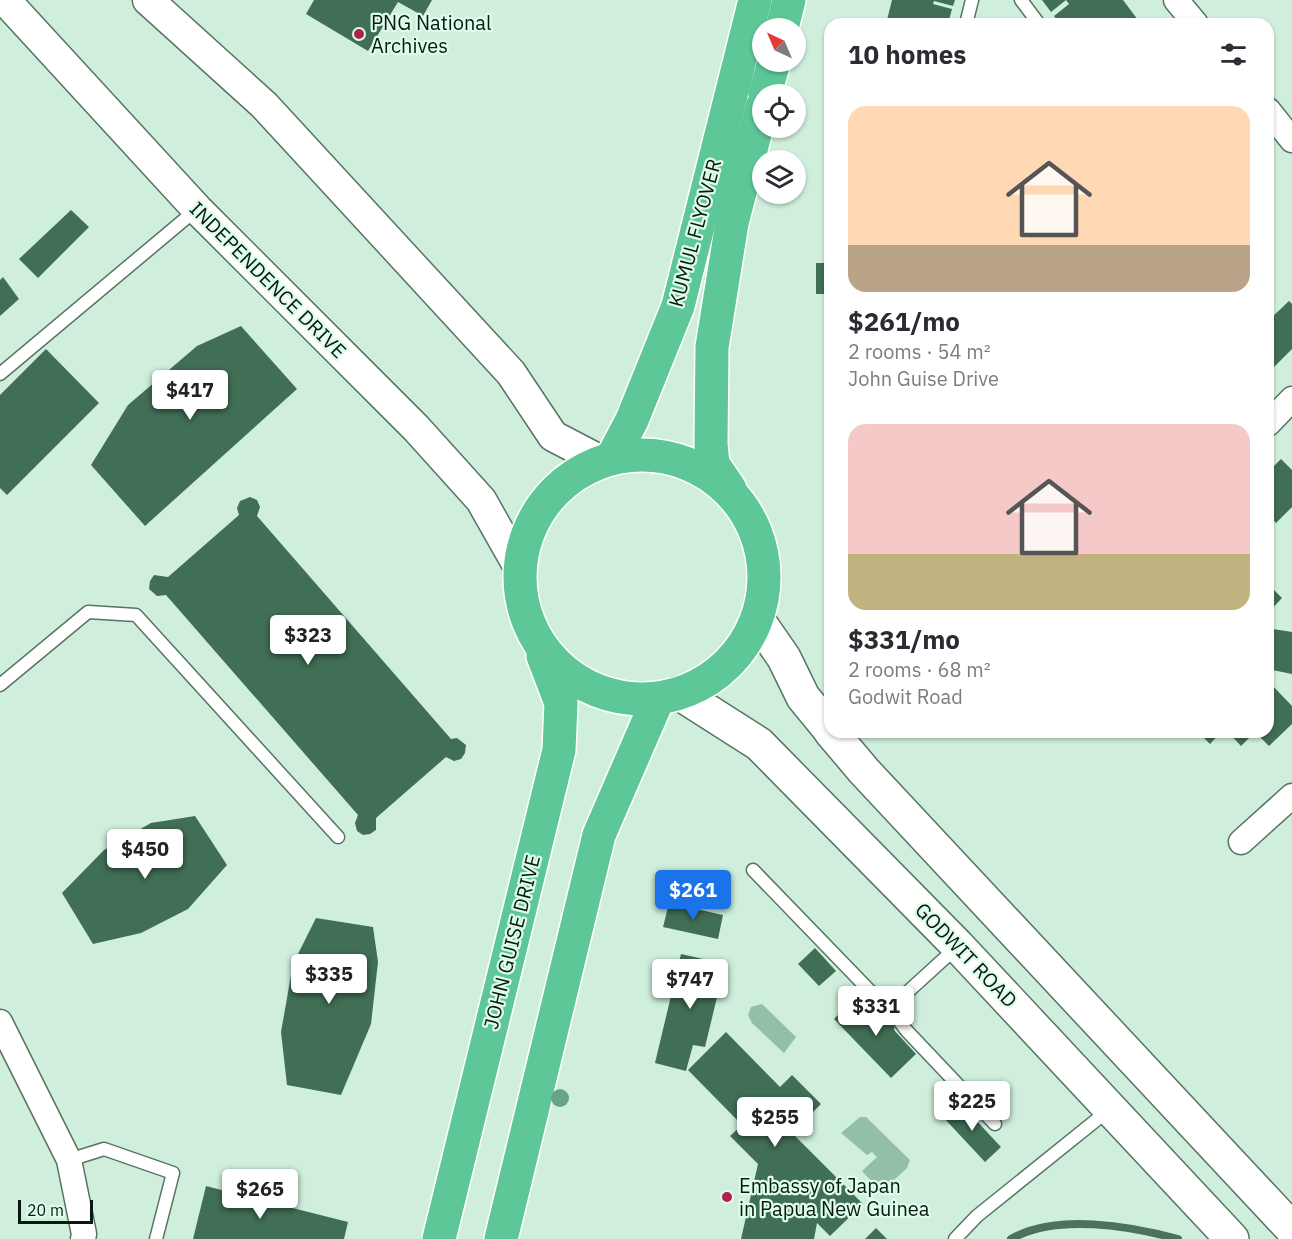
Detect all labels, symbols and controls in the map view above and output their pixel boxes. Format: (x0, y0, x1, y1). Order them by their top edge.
place label: PNG National Archives (371, 9, 491, 59)
north arrow (752, 18, 806, 72)
map controls (752, 18, 806, 204)
marker: PNG National Archives (352, 27, 366, 41)
text: 10 homes (848, 37, 966, 71)
icon: filters (1217, 38, 1250, 71)
button: locate (752, 84, 806, 138)
icon: home (995, 145, 1103, 253)
button: layers (752, 150, 806, 204)
street label: KUMUL FLYOVER (662, 156, 727, 310)
street label: INDEPENDENCE DRIVE (184, 195, 353, 364)
text: $261/mo (848, 304, 960, 338)
text: 2 rooms · 54 m² (848, 338, 991, 365)
text: John Guise Drive (848, 365, 999, 392)
pin: $417 (154, 370, 226, 421)
text: $417 (166, 376, 214, 403)
icon: home (995, 463, 1103, 571)
pin: $323 (272, 615, 344, 666)
text: $323 (284, 621, 332, 648)
text: $331/mo (848, 622, 960, 656)
text: 2 rooms · 68 m² (848, 656, 991, 683)
text: Godwit Road (848, 683, 963, 710)
pin: $450 (109, 829, 181, 880)
text: $450 (121, 835, 169, 862)
street label: JOHN GUISE DRIVE (477, 852, 546, 1032)
pin: $261 (657, 870, 729, 921)
text: $261 (669, 876, 717, 903)
street label: GODWIT ROAD (909, 896, 1023, 1013)
pin: $335 (293, 954, 365, 1005)
pin: $747 (654, 959, 726, 1010)
text: $335 (305, 960, 353, 987)
text: $747 (666, 965, 714, 992)
pin: $331 (840, 986, 912, 1037)
text: $331 (852, 992, 900, 1019)
pin: $225 (936, 1081, 1008, 1132)
text: $225 (948, 1087, 996, 1114)
pin: $255 (739, 1097, 811, 1148)
text: $255 (751, 1103, 799, 1130)
pin: $265 (224, 1169, 296, 1220)
place label: Embassy of Japan in Papua New Guinea (739, 1172, 930, 1222)
text: $265 (236, 1175, 284, 1202)
marker: Embassy of Japan in Papua New Guinea (720, 1190, 734, 1204)
scale bar (18, 1197, 93, 1224)
text: 20 m (27, 1200, 64, 1220)

